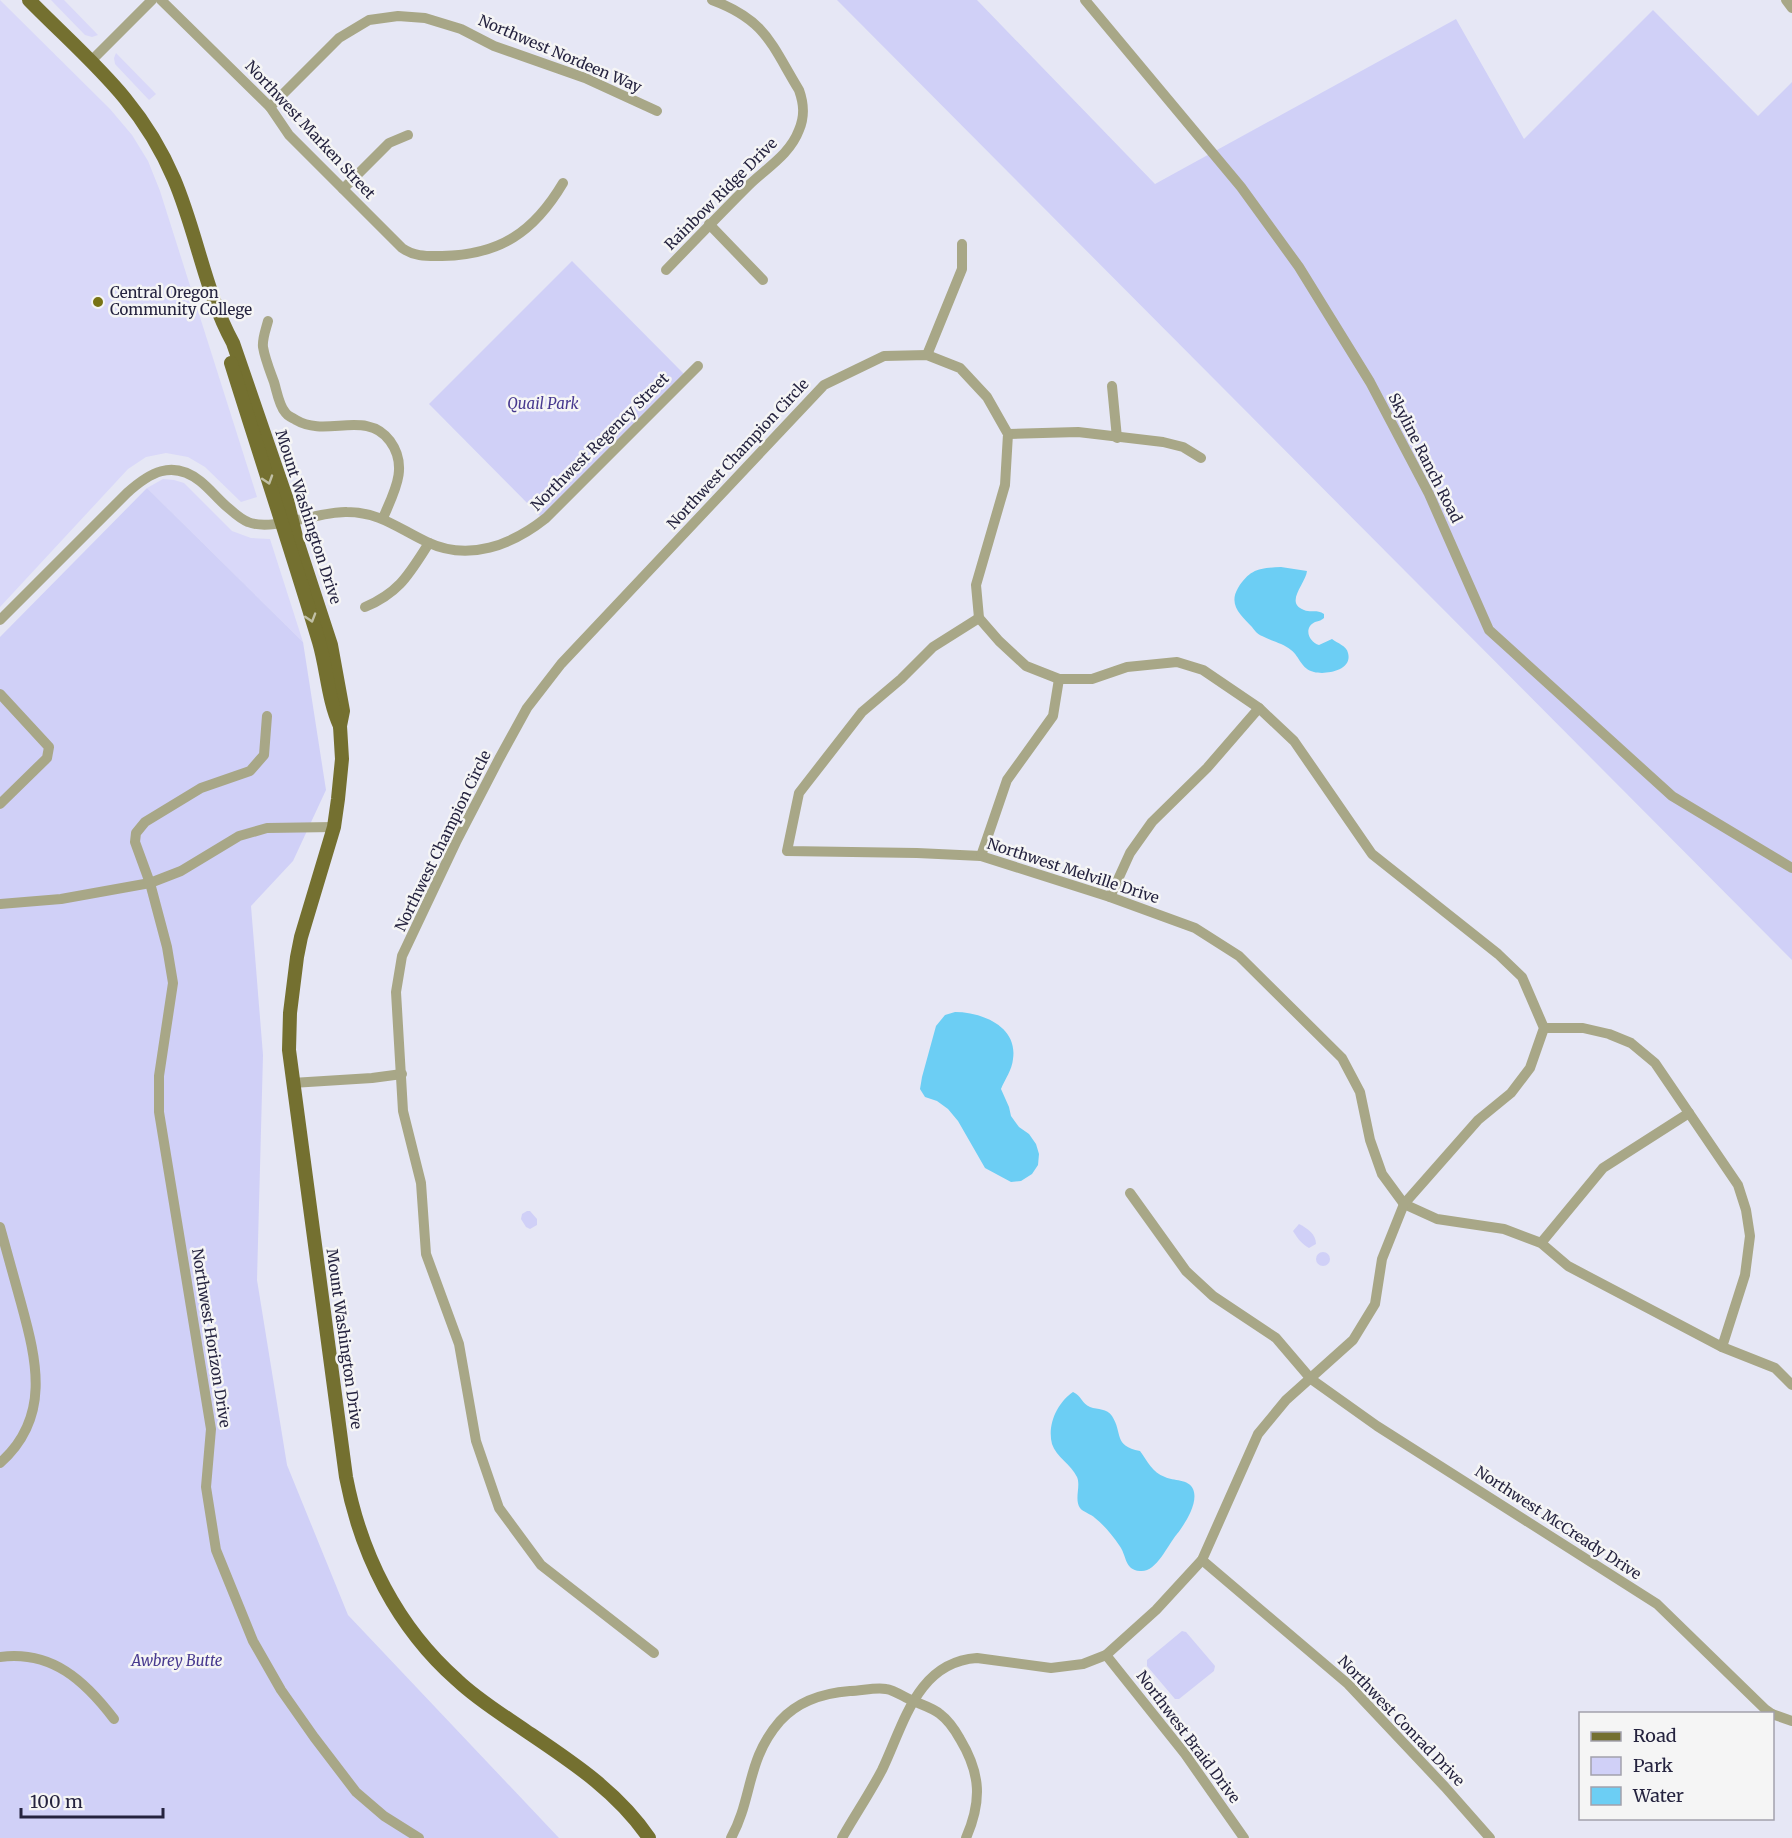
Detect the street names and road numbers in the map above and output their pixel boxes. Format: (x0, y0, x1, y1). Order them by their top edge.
street label: Northwest Nordeen Way (476, 11, 645, 97)
street label: Northwest Marken Street (241, 57, 380, 203)
street label: Rainbow Ridge Drive (661, 133, 781, 254)
street label: Northwest Regency Street (527, 369, 673, 515)
street label: Northwest Champion Circle (663, 374, 813, 533)
street label: Skyline Ranch Road (1384, 390, 1466, 526)
street label: Mount Washington Drive (271, 427, 346, 606)
street label: Northwest Champion Circle (390, 747, 495, 934)
street label: Northwest Melville Drive (985, 834, 1162, 907)
street label: Northwest Horizon Drive (188, 1247, 235, 1429)
street label: Mount Washington Drive (322, 1248, 367, 1431)
street label: Northwest McCready Drive (1472, 1462, 1645, 1584)
street label: Northwest Conrad Drive (1334, 1651, 1469, 1790)
street label: Northwest Braid Drive (1132, 1667, 1244, 1807)

